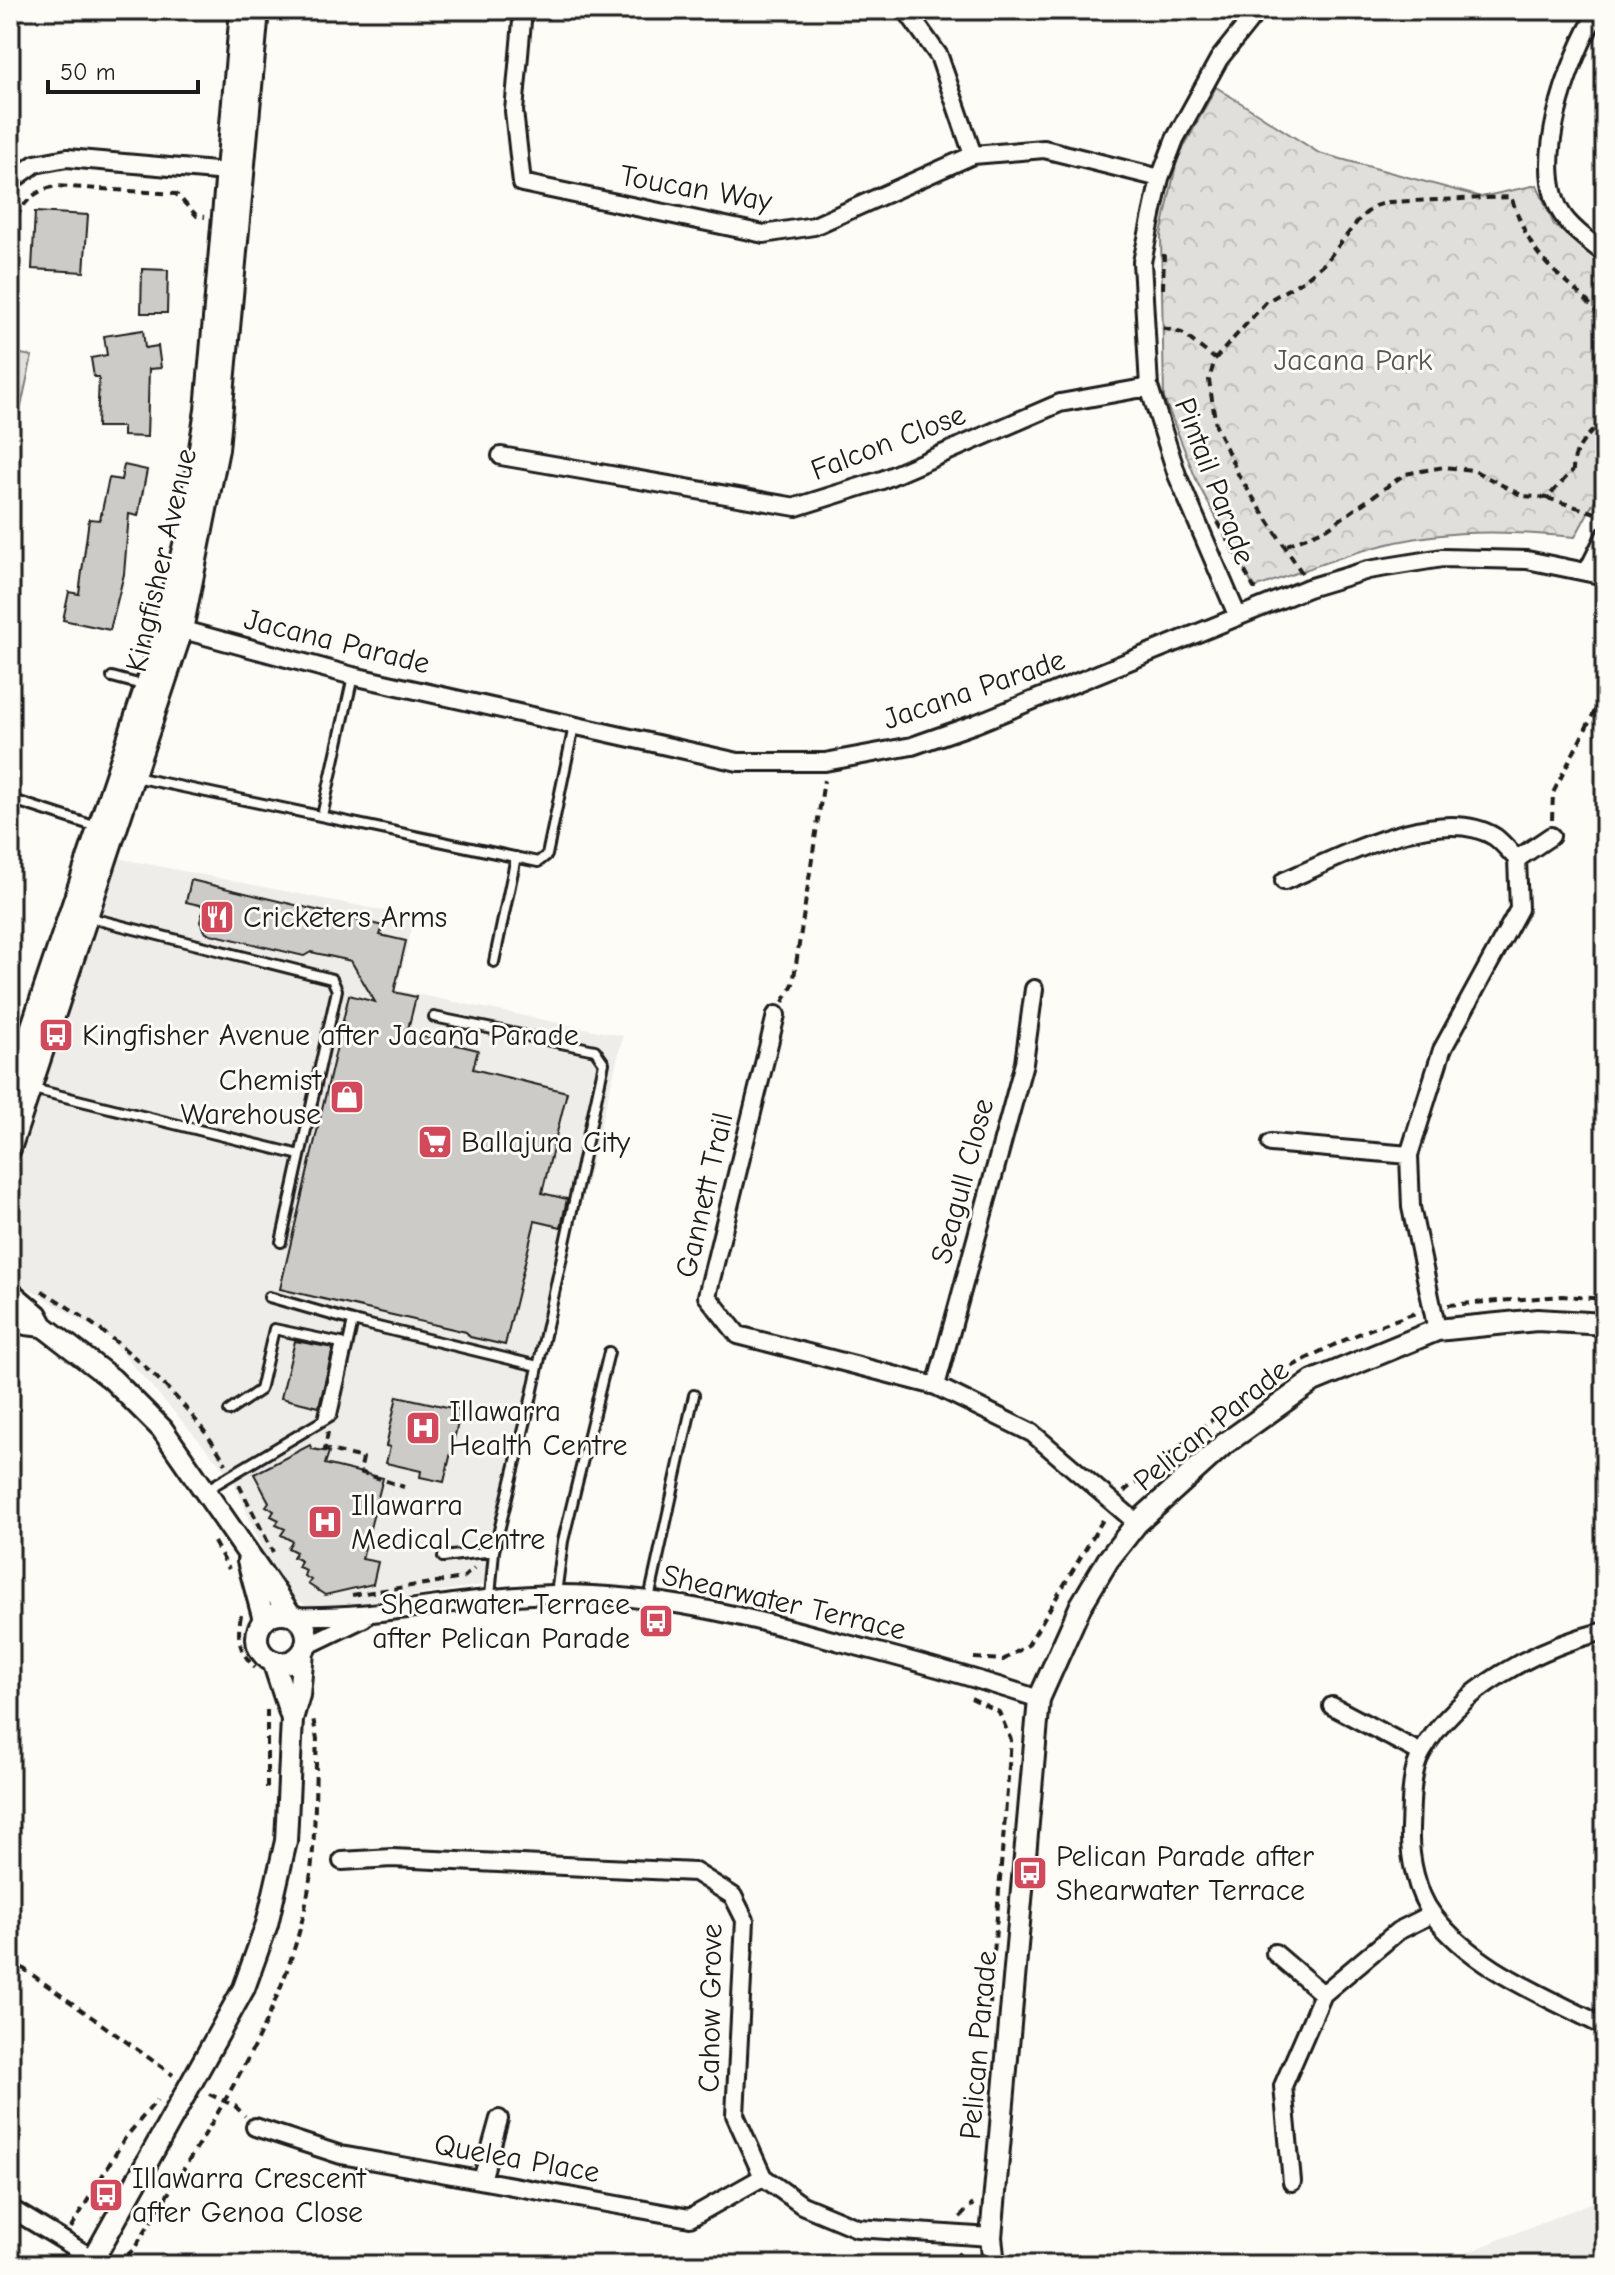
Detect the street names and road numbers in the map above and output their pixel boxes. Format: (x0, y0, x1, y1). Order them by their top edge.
street label: Toucan Way (617, 158, 775, 219)
street label: Pintail Parade (1167, 393, 1262, 569)
street label: Falcon Close (806, 397, 970, 488)
street label: Kingfisher Avenue (119, 445, 204, 675)
street label: Jacana Parade (240, 602, 433, 681)
street label: Jacana Parade (879, 642, 1070, 737)
street label: Seagull Close (924, 1095, 1001, 1268)
street label: Gannett Trail (669, 1109, 740, 1281)
street label: Pelican Parade (1127, 1352, 1296, 1499)
street label: Shearwater Terrace (659, 1557, 909, 1648)
street label: Cahow Grove (692, 1923, 729, 2093)
street label: Pelican Parade (953, 1949, 1004, 2141)
street label: Quelea Place (432, 2127, 602, 2190)

